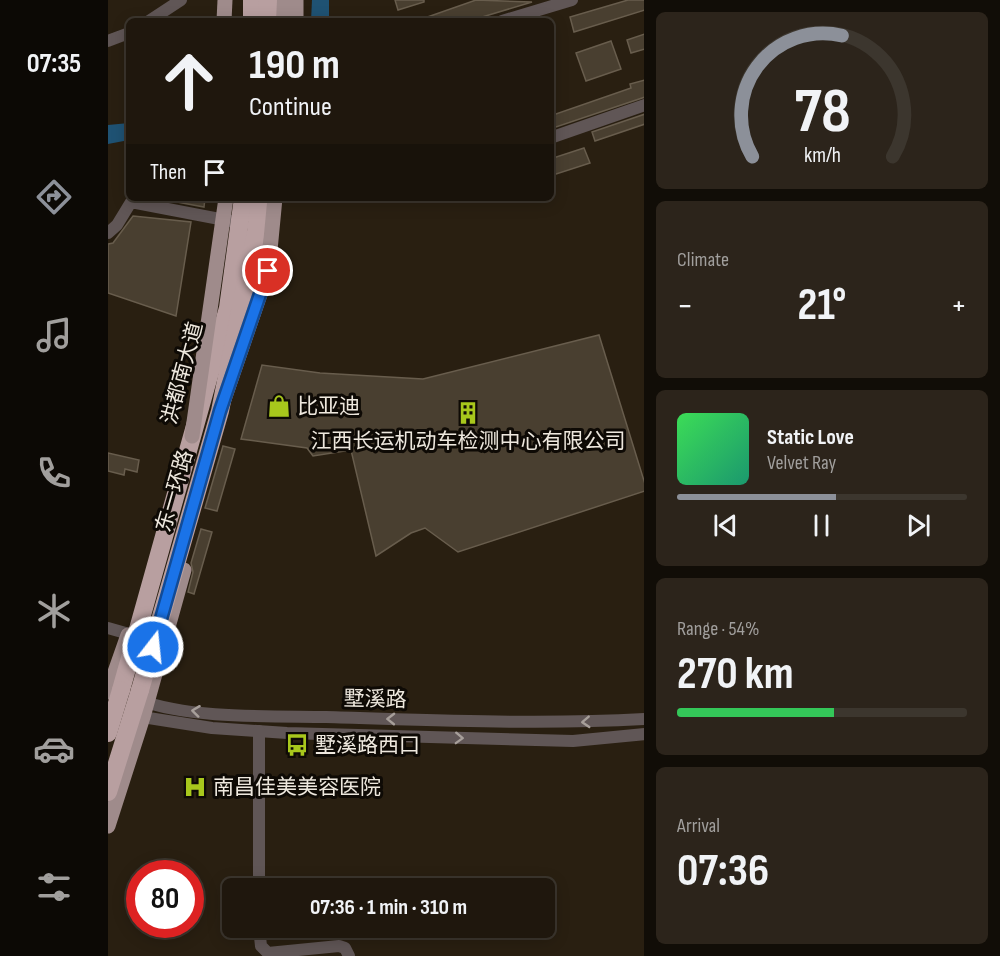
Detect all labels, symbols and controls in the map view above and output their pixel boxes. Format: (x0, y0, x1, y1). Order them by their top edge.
text: 190 m (249, 40, 340, 91)
icon: ahead (150, 42, 228, 120)
text: 07:35 (27, 48, 81, 80)
text: 78 (794, 76, 850, 151)
text: Continue (249, 91, 332, 123)
text: km/h (803, 144, 841, 169)
icon: arrive (198, 156, 231, 189)
text: Then (150, 159, 186, 186)
icon: directions (33, 176, 75, 218)
pin (242, 245, 293, 296)
text: Climate (677, 248, 729, 272)
icon: arrive (251, 254, 284, 287)
text: 21° (798, 278, 846, 333)
text: − (677, 286, 693, 326)
text: + (951, 286, 967, 326)
icon: music (33, 314, 75, 356)
street label: 洪都南大道 (157, 319, 208, 427)
shop icon: 比亚迪 (266, 393, 292, 419)
place label: 比亚迪 (297, 394, 360, 419)
building icon: 江西长运机动车检测中心有限公司 (455, 400, 481, 426)
text: Static Love (767, 424, 854, 451)
place label: 江西长运机动车检测中心有限公司 (311, 429, 626, 454)
street label: 东一环路 (151, 447, 198, 535)
text: Velvet Ray (767, 451, 836, 475)
icon: phone (33, 452, 75, 494)
icon: previous (709, 509, 742, 542)
icon: pause (805, 509, 838, 542)
icon: next (902, 509, 935, 542)
icon: climate (33, 590, 75, 632)
position arrow (121, 615, 185, 679)
text: Range · 54% (677, 617, 759, 641)
text: 270 km (677, 647, 793, 702)
street label: 墅溪路 (343, 686, 407, 713)
one-way arrow (192, 705, 201, 718)
one-way arrow (387, 712, 396, 725)
one-way arrow (582, 716, 591, 729)
icon: car (33, 728, 75, 770)
one-way arrow (454, 731, 463, 744)
bus stop icon: 墅溪路西口 (284, 732, 310, 758)
place label: 墅溪路西口 (315, 733, 420, 758)
hospital icon: 南昌佳美美容医院 (182, 774, 208, 800)
place label: 南昌佳美美容医院 (213, 775, 381, 800)
text: Arrival (677, 814, 720, 838)
text: 07:36 (677, 844, 769, 899)
speed limit sign: 80 (126, 860, 204, 938)
icon: filters (33, 866, 75, 908)
text: 07:36 · 1 min · 310 m (310, 894, 467, 921)

